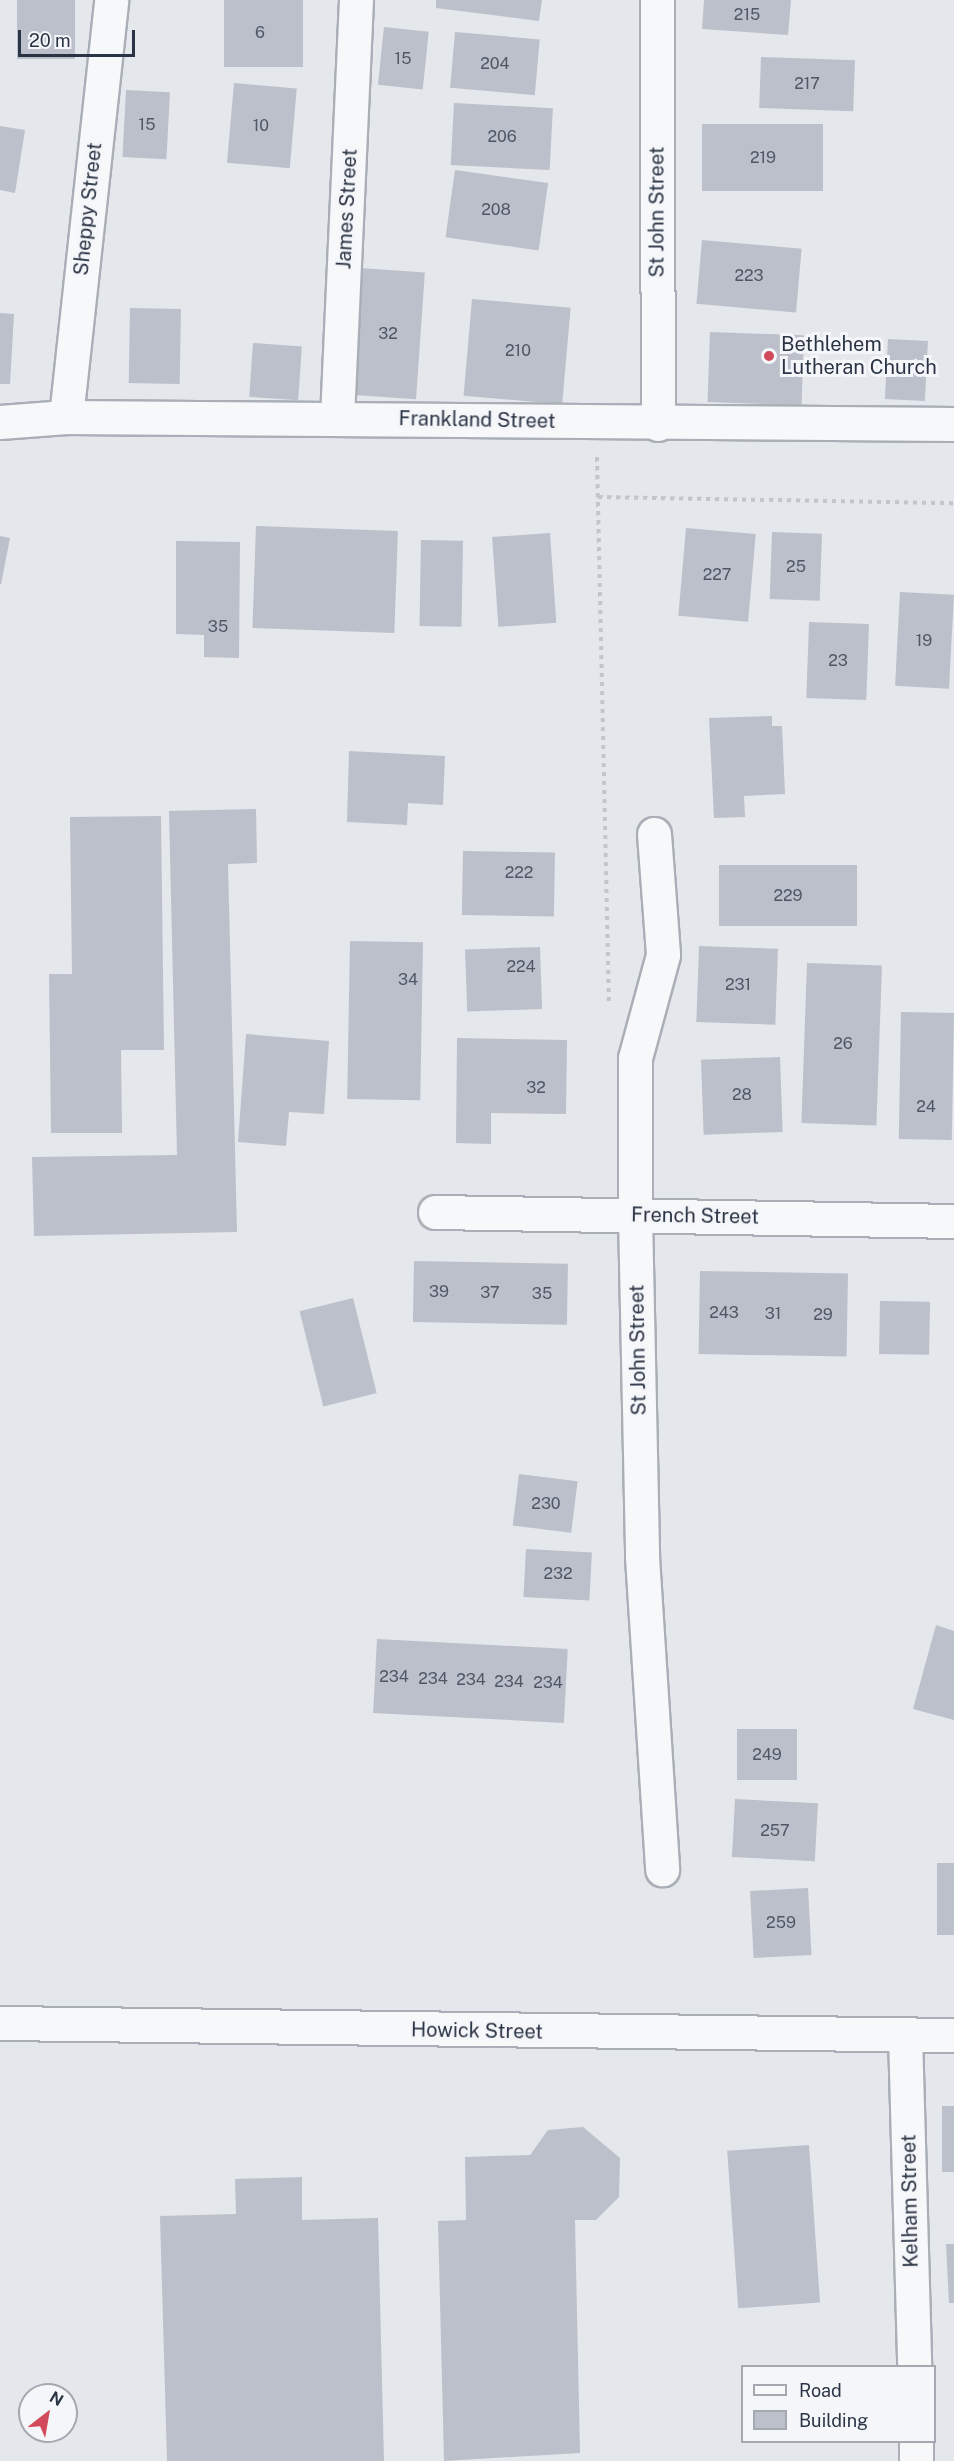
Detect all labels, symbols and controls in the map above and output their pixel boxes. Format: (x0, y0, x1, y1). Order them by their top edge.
house number: 215 (734, 5, 760, 25)
scale bar (21, 18, 138, 56)
house number: 6 (255, 23, 265, 43)
text: 20 m (29, 30, 71, 51)
house number: 15 (395, 49, 411, 69)
house number: 204 (480, 54, 510, 74)
house number: 217 (794, 74, 820, 94)
house number: 15 (139, 115, 155, 135)
house number: 10 (253, 116, 269, 136)
house number: 206 (487, 127, 517, 147)
street label: Sheppy Street (69, 141, 107, 277)
street label: St John Street (645, 146, 669, 278)
street label: James Street (332, 148, 362, 270)
house number: 219 (750, 148, 776, 168)
house number: 208 (481, 200, 511, 220)
house number: 223 (734, 266, 764, 286)
house number: 32 (378, 324, 398, 344)
place label: Bethlehem Lutheran Church (781, 332, 937, 379)
house number: 210 (505, 341, 531, 361)
marker: Bethlehem Lutheran Church (762, 349, 776, 363)
street label: Frankland Street (398, 407, 556, 433)
house number: 25 (786, 557, 806, 577)
house number: 227 (703, 565, 731, 585)
house number: 35 (208, 617, 228, 637)
house number: 19 (916, 631, 932, 651)
house number: 23 (828, 651, 848, 671)
house number: 222 (505, 863, 533, 883)
house number: 229 (773, 886, 803, 906)
house number: 224 (506, 957, 536, 977)
house number: 34 (398, 970, 418, 990)
house number: 231 (725, 975, 751, 995)
house number: 26 (833, 1034, 853, 1054)
house number: 32 (526, 1078, 546, 1098)
house number: 28 (732, 1085, 752, 1105)
house number: 24 (916, 1097, 936, 1117)
street label: French Street (631, 1203, 759, 1229)
house number: 39 (429, 1282, 449, 1302)
house number: 37 (480, 1283, 500, 1303)
house number: 35 (532, 1284, 552, 1304)
street label: St John Street (625, 1284, 651, 1416)
house number: 243 (709, 1303, 739, 1323)
house number: 31 (765, 1304, 781, 1324)
house number: 29 (813, 1305, 833, 1325)
house number: 230 (531, 1494, 561, 1514)
house number: 232 (543, 1564, 573, 1584)
house number: 234 (379, 1667, 409, 1687)
house number: 234 (418, 1669, 448, 1689)
house number: 234 (456, 1670, 486, 1690)
house number: 234 (494, 1672, 524, 1692)
house number: 234 (533, 1673, 563, 1693)
house number: 249 (752, 1745, 782, 1765)
house number: 257 (760, 1821, 790, 1841)
house number: 259 (766, 1913, 796, 1933)
street label: Howick Street (411, 2018, 543, 2044)
street label: Kelham Street (897, 2134, 923, 2268)
legend (741, 2365, 936, 2443)
text: Road (799, 2380, 842, 2401)
north arrow (18, 2383, 78, 2443)
text: N (46, 2387, 67, 2410)
text: Building (799, 2410, 868, 2431)

